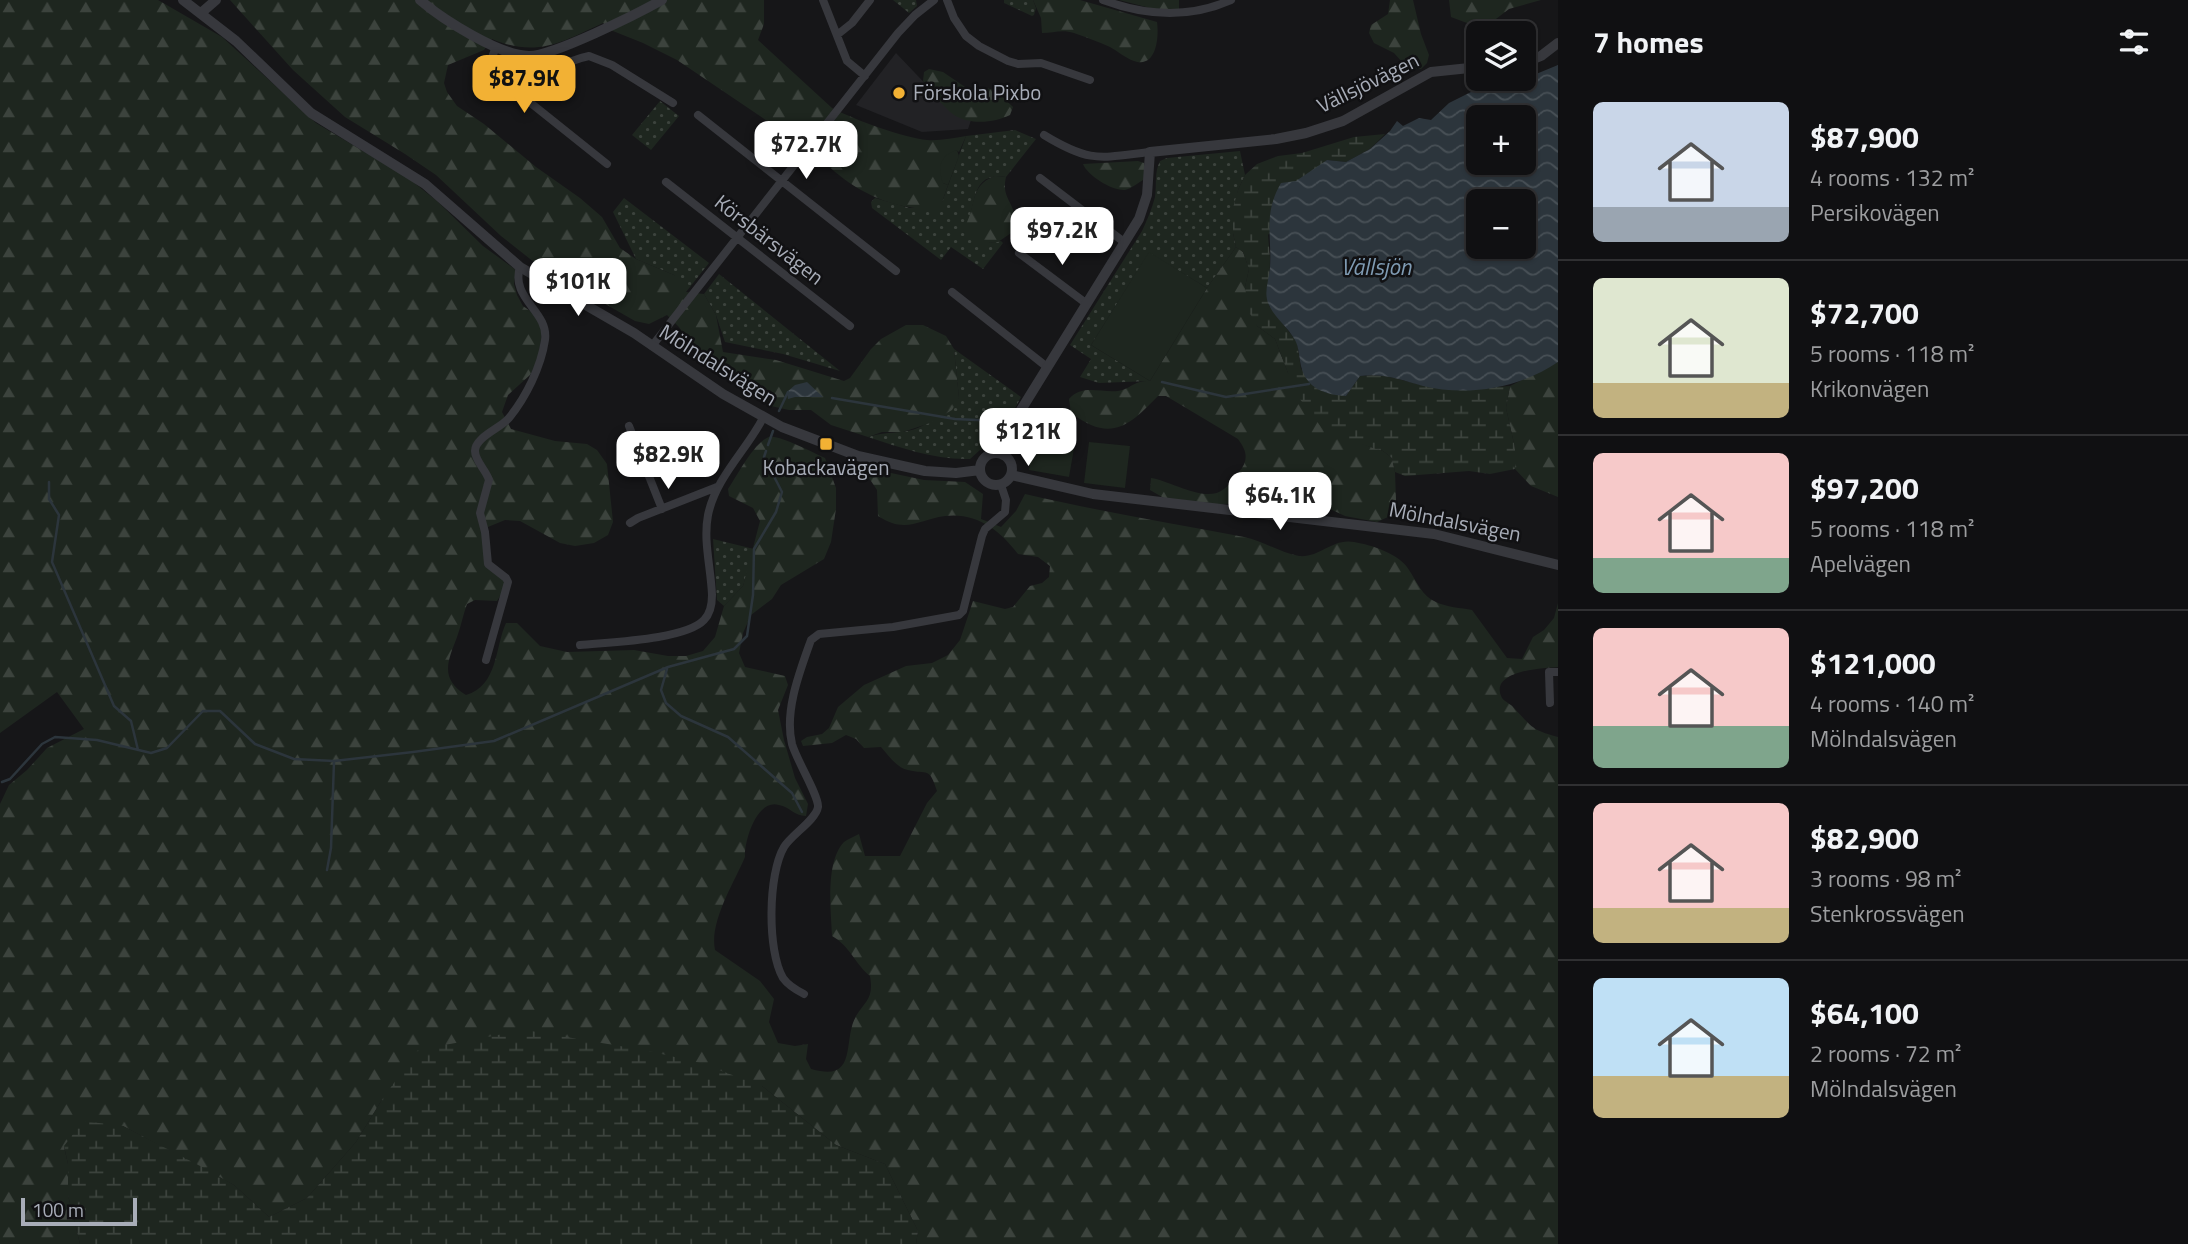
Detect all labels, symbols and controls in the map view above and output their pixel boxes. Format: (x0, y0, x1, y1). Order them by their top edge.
text: 7 homes (1593, 19, 1704, 65)
map controls (1466, 21, 1536, 259)
button: layers (1466, 21, 1536, 91)
icon: filters (2115, 23, 2153, 61)
street label: Vällsjövägen (1311, 44, 1424, 121)
pin: $87.9K (467, 55, 581, 115)
text: $87.9K (488, 60, 560, 95)
place label: Förskola Pixbo (913, 76, 1041, 108)
marker: Förskola Pixbo (891, 85, 907, 101)
button: + (1466, 105, 1536, 175)
text: $87,900 (1810, 114, 1919, 160)
pin: $72.7K (749, 122, 863, 181)
text: $72.7K (770, 126, 842, 161)
icon: home (1649, 130, 1733, 214)
text: 4 rooms · 132 m² (1810, 160, 1974, 195)
street label: Körsbärsvägen (708, 186, 831, 292)
button: − (1466, 189, 1536, 259)
text: Persikovägen (1810, 195, 1940, 230)
pin: $97.2K (1005, 208, 1119, 267)
text: $97.2K (1026, 212, 1098, 247)
water label: Vällsjön (1341, 249, 1412, 284)
pin: $101K (529, 258, 627, 318)
text: $101K (545, 263, 611, 298)
text: $72,700 (1810, 290, 1919, 336)
icon: home (1649, 306, 1733, 390)
street label: Mölndalsvägen (653, 315, 784, 413)
text: 5 rooms · 118 m² (1810, 336, 1974, 371)
text: Krikonvägen (1810, 371, 1929, 406)
pin: $121K (979, 408, 1077, 468)
text: $121K (995, 413, 1061, 448)
pin: $82.9K (611, 432, 725, 491)
text: $82.9K (632, 436, 704, 471)
marker: Kobackavägen (818, 436, 834, 452)
place label: Kobackavägen (763, 451, 890, 483)
text: $97,200 (1810, 465, 1919, 511)
pin: $64.1K (1223, 472, 1337, 532)
text: $64.1K (1244, 477, 1316, 512)
icon: home (1649, 481, 1733, 565)
street label: Mölndalsvägen (1386, 493, 1524, 550)
text: 5 rooms · 118 m² (1810, 511, 1974, 546)
text: Apelvägen (1810, 546, 1911, 581)
text: $121,000 (1810, 640, 1936, 686)
icon: home (1649, 656, 1733, 740)
text: 4 rooms · 140 m² (1810, 686, 1974, 721)
text: Mölndalsvägen (1810, 721, 1957, 756)
text: $82,900 (1810, 815, 1919, 861)
icon: home (1649, 831, 1733, 915)
text: 3 rooms · 98 m² (1810, 861, 1961, 896)
text: Stenkrossvägen (1810, 896, 1965, 931)
text: $64,100 (1810, 990, 1919, 1036)
icon: home (1649, 1006, 1733, 1090)
text: 2 rooms · 72 m² (1810, 1036, 1961, 1071)
text: Mölndalsvägen (1810, 1071, 1957, 1106)
scale bar (21, 1195, 136, 1227)
text: 100 m (32, 1195, 84, 1224)

